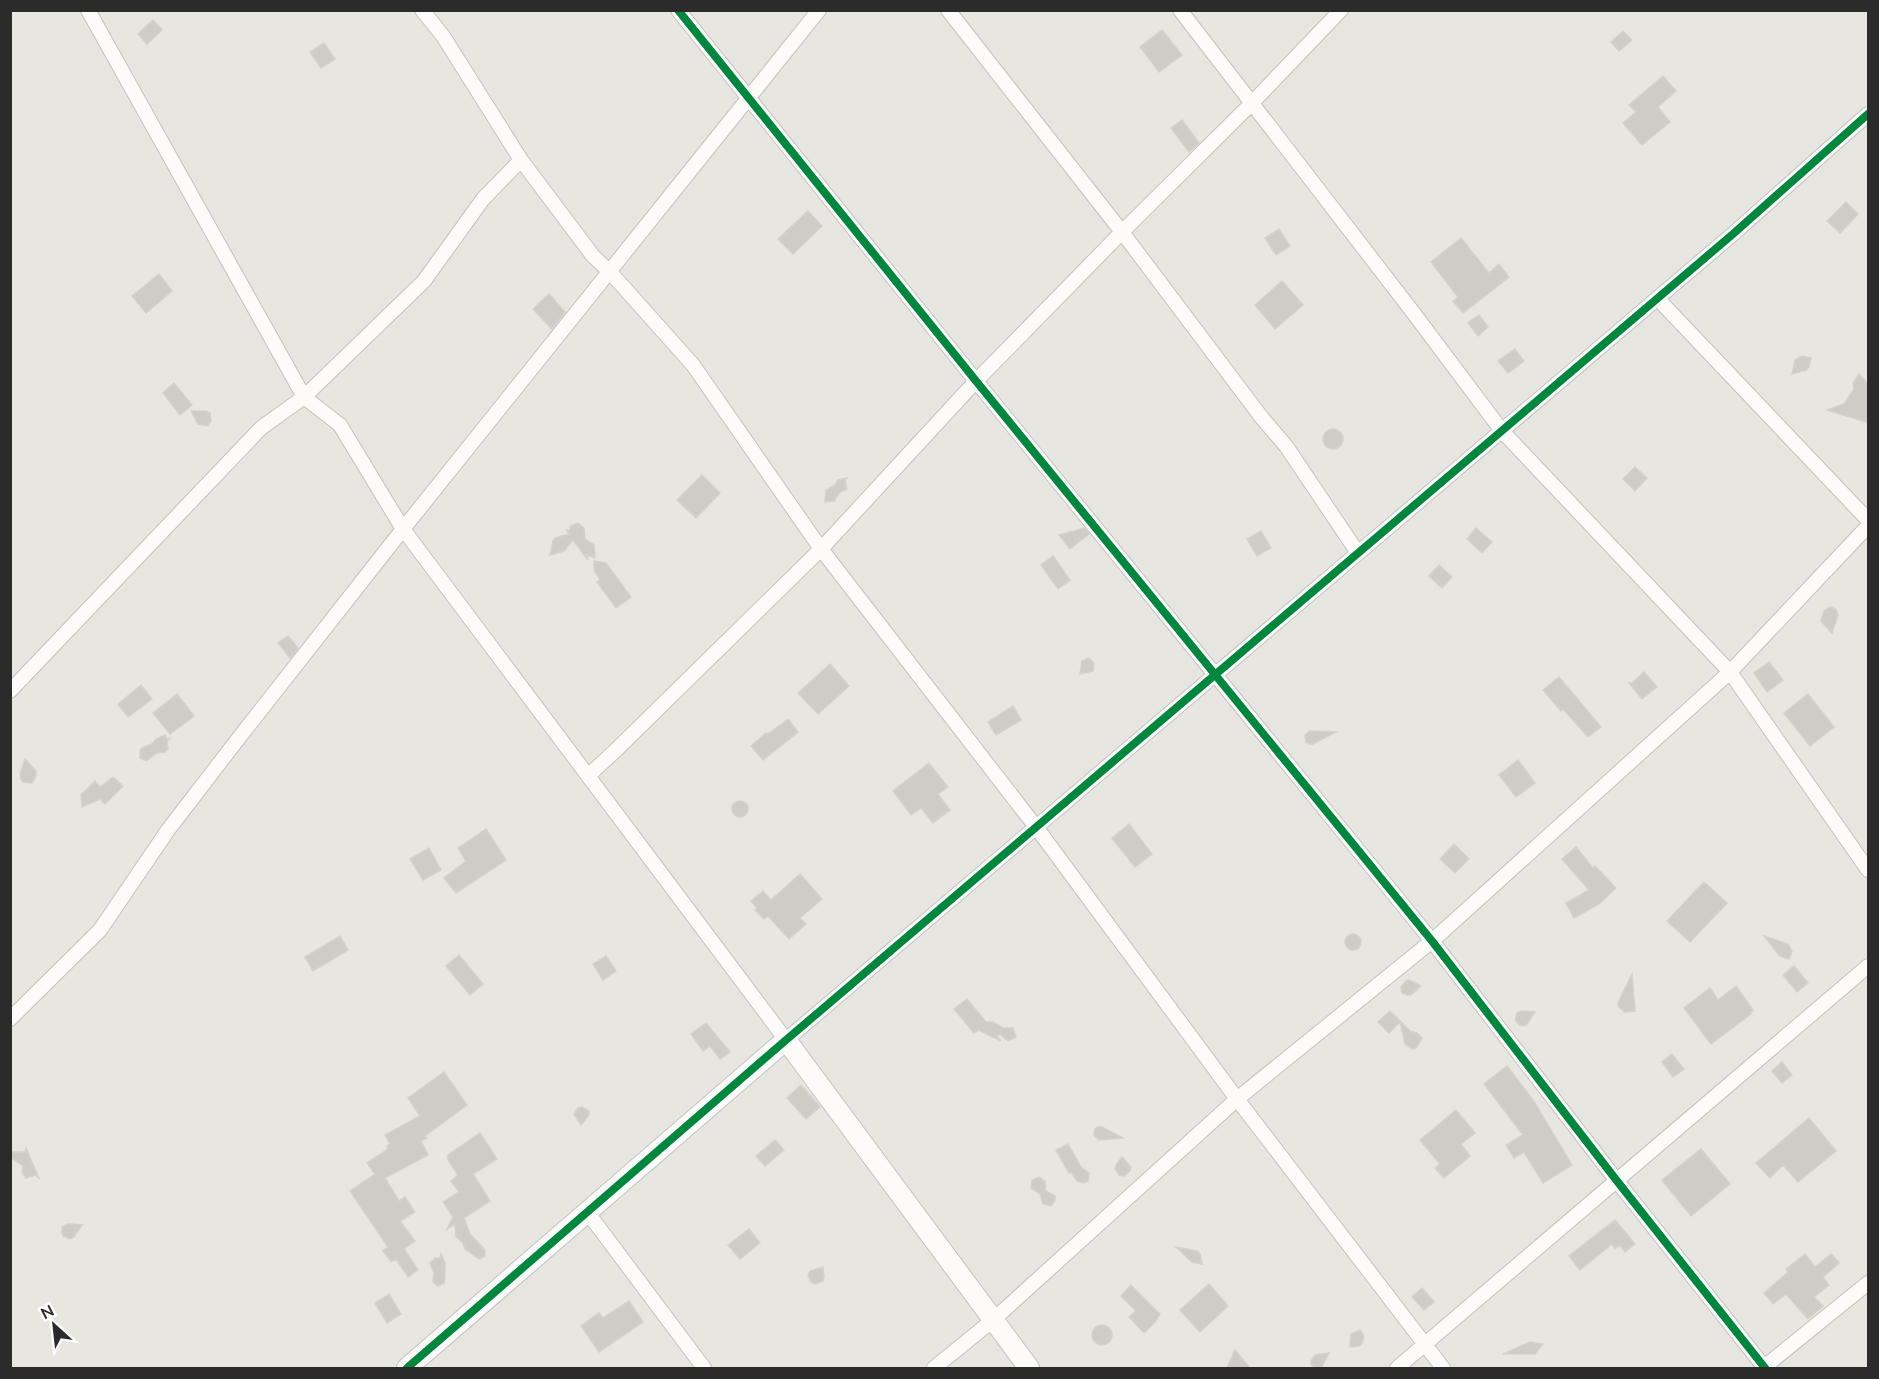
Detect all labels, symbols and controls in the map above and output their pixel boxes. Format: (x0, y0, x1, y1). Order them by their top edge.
north arrow (24, 1295, 84, 1355)
text: N (37, 1300, 57, 1323)

